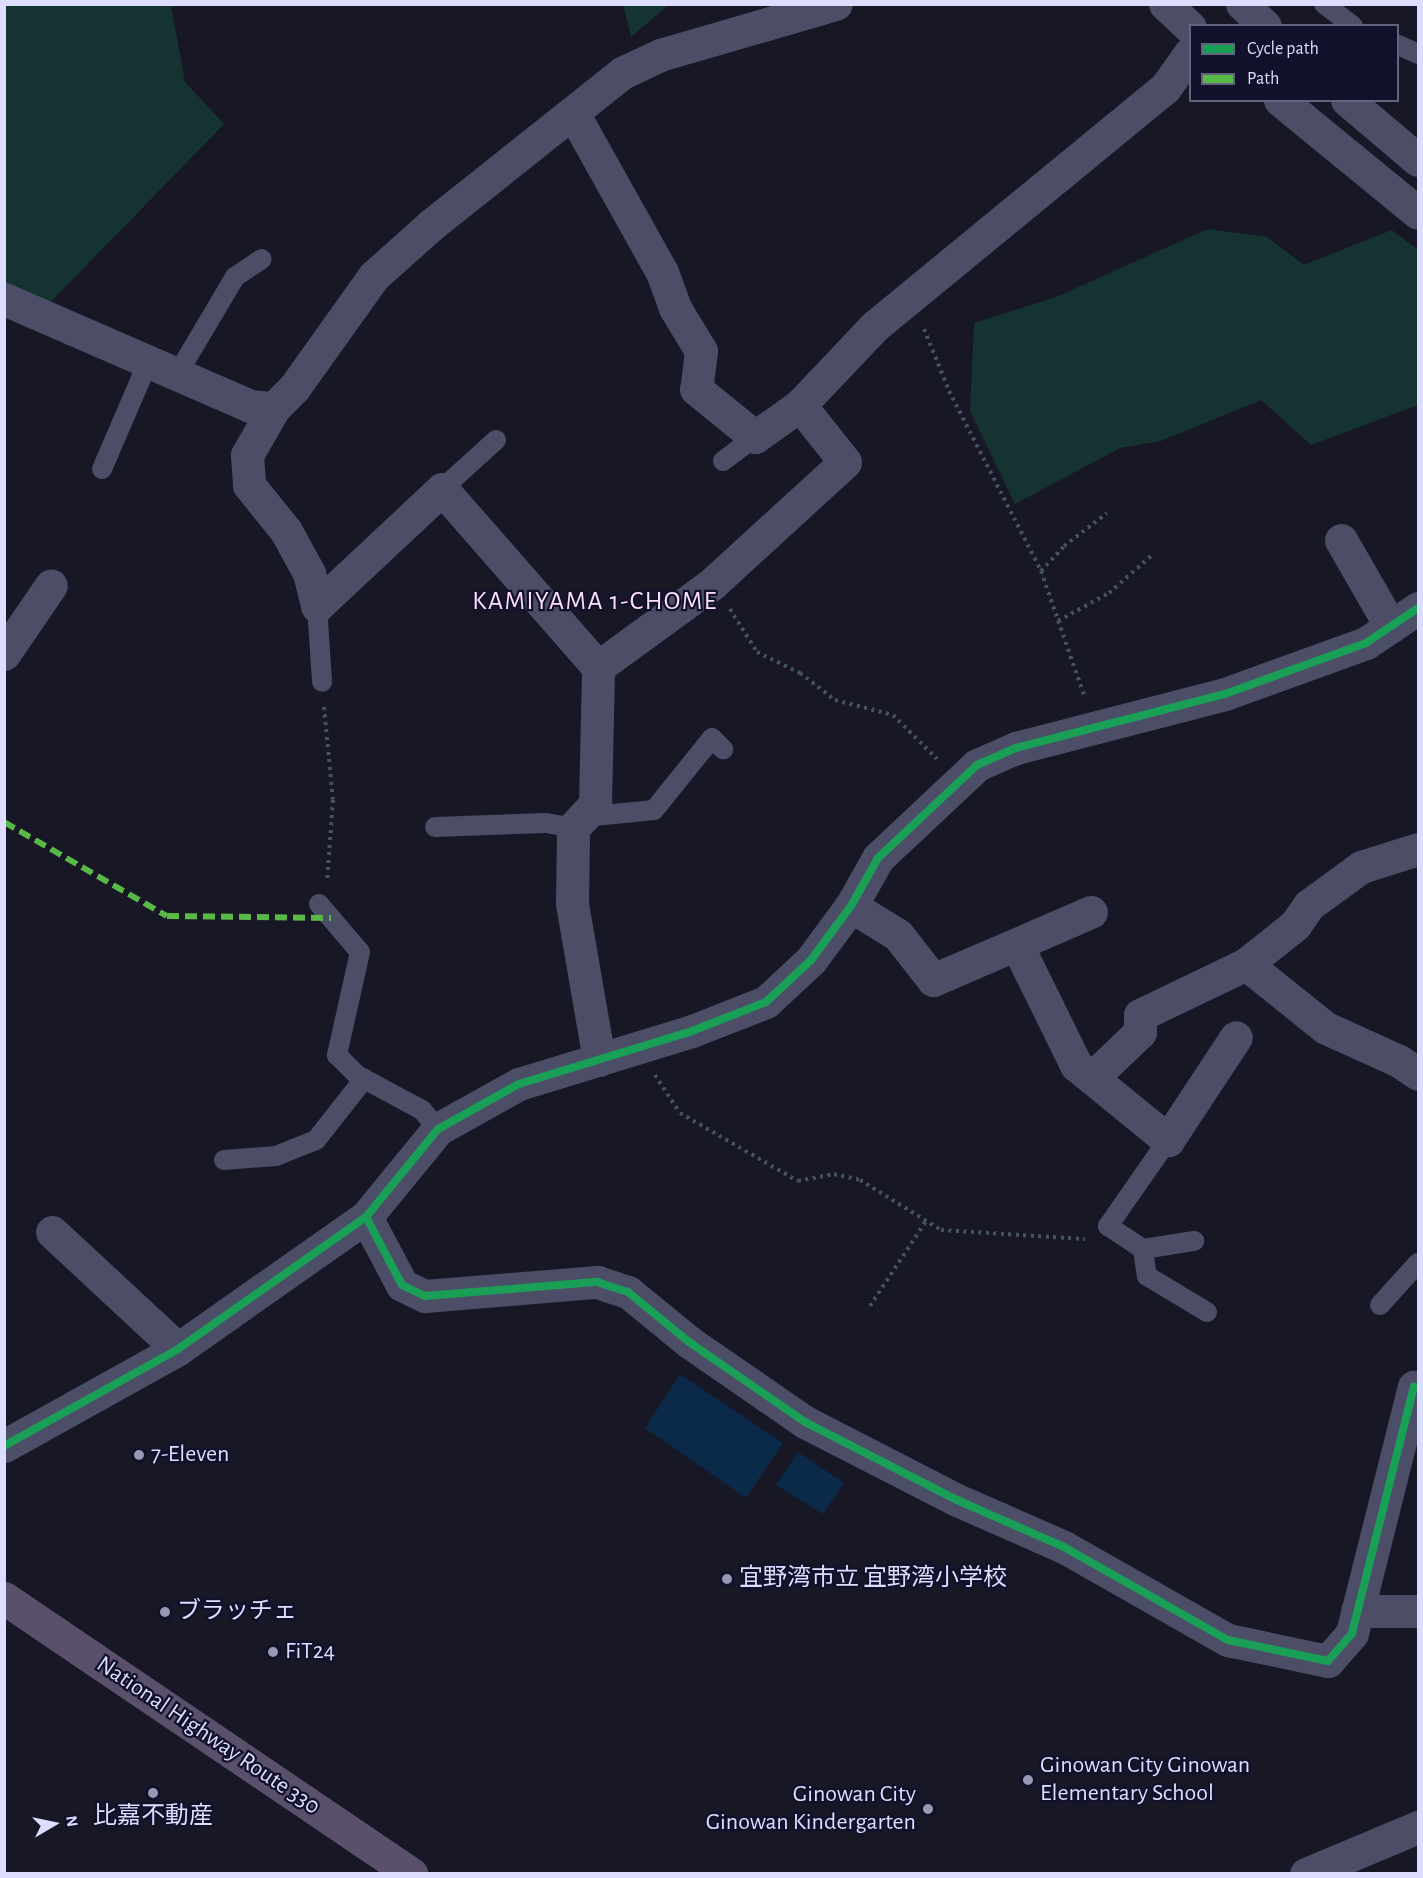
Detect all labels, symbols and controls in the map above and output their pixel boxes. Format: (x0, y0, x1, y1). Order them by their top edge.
legend (1189, 24, 1399, 102)
text: Cycle path (1247, 40, 1319, 58)
text: Path (1247, 70, 1279, 88)
district label: KAMIYAMA 1-CHOME (472, 586, 718, 618)
place label: 7-Eleven (151, 1441, 229, 1469)
marker: 7-Eleven (132, 1448, 146, 1462)
place label: 宜野湾市立 宜野湾小学校 (739, 1565, 1007, 1593)
marker: 宜野湾市立 宜野湾小学校 (720, 1572, 734, 1586)
place label: ブラッチェ (177, 1598, 297, 1626)
marker: ブラッチェ (158, 1605, 172, 1619)
place label: FiT24 (285, 1638, 335, 1666)
marker: FiT24 (266, 1645, 280, 1659)
street label: National Highway Route 330 (91, 1650, 325, 1822)
place label: Ginowan City Ginowan Elementary School (1040, 1752, 1250, 1808)
marker: Ginowan City Ginowan Elementary School (1021, 1773, 1035, 1787)
place label: Ginowan City Ginowan Kindergarten (706, 1781, 916, 1837)
marker: 比嘉不動産 (146, 1786, 160, 1800)
north arrow (24, 1794, 84, 1854)
marker: Ginowan City Ginowan Kindergarten (921, 1802, 935, 1816)
place label: 比嘉不動産 (93, 1803, 213, 1831)
text: N (63, 1814, 81, 1828)

